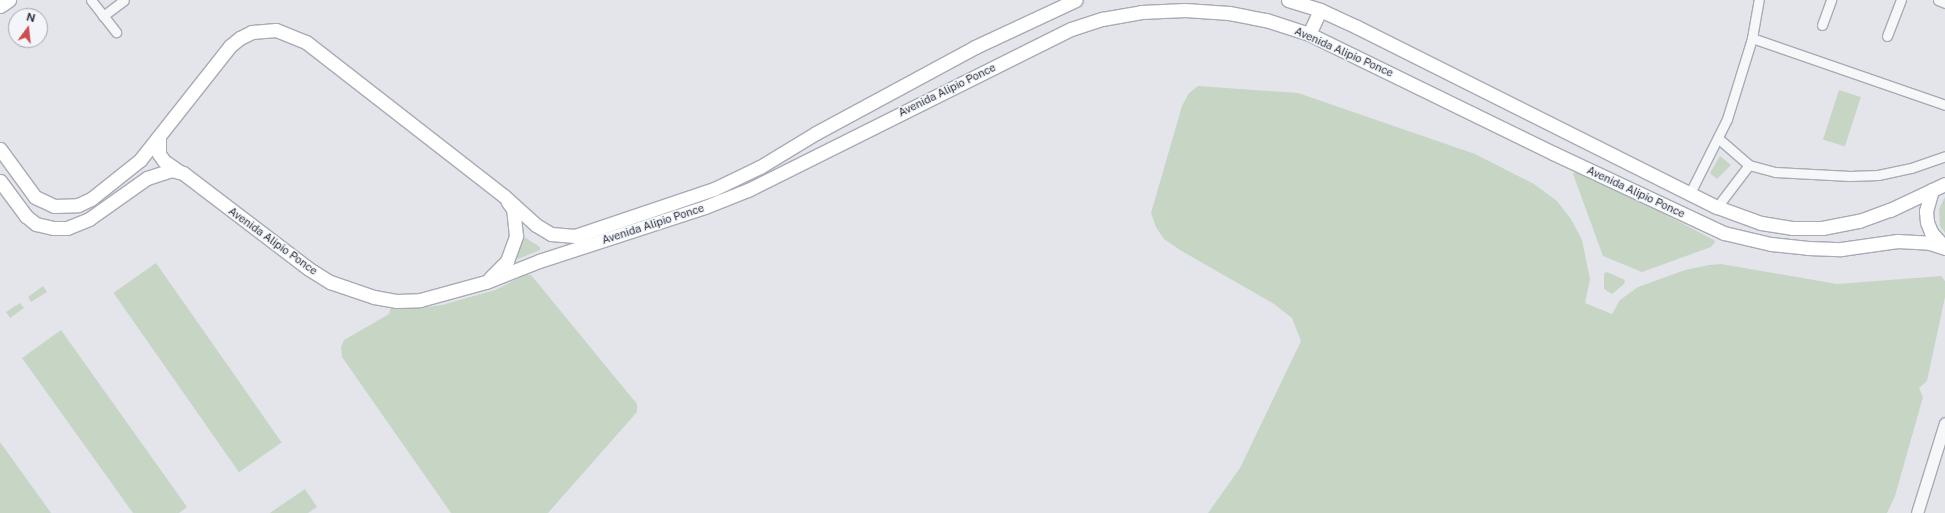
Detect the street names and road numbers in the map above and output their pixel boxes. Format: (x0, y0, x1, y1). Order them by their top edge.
street label: Avenida Alipio Ponce (1292, 24, 1396, 80)
street label: Avenida Alipio Ponce (896, 61, 998, 119)
street label: Avenida Alipio Ponce (1585, 163, 1687, 221)
street label: Avenida Alipio Ponce (600, 201, 706, 247)
street label: Avenida Alipio Ponce (226, 204, 320, 278)

